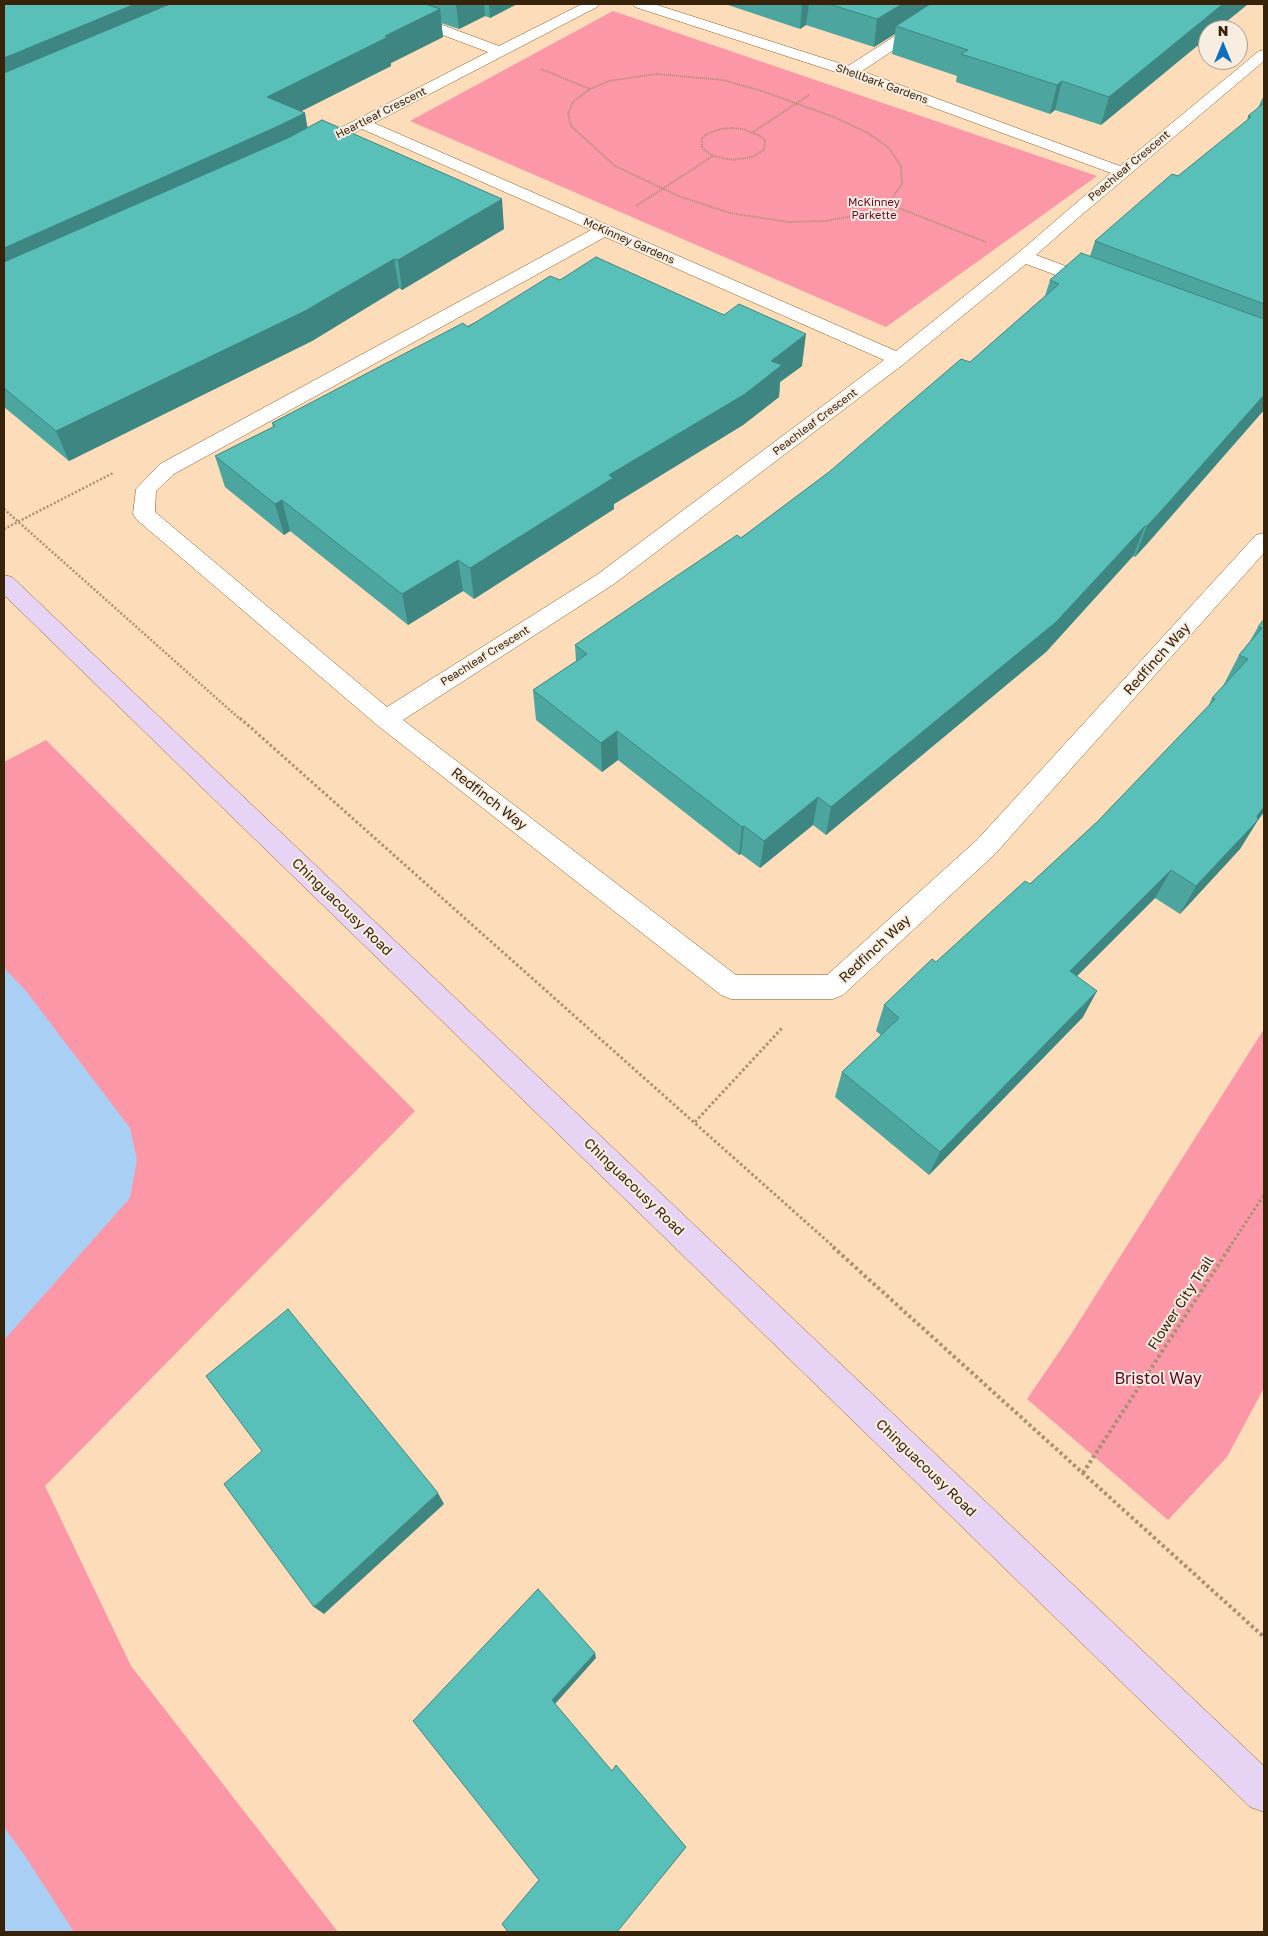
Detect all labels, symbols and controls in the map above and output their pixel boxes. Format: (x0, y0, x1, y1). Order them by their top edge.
north arrow (1198, 20, 1248, 70)
text: N (1218, 22, 1228, 39)
street label: Shellbark Gardens (834, 61, 930, 107)
street label: Heartleaf Crescent (333, 84, 429, 142)
street label: Peachleaf Crescent (1085, 128, 1173, 204)
park label: McKinney Parkette (848, 196, 900, 222)
street label: McKinney Gardens (581, 215, 677, 267)
street label: Peachleaf Crescent (770, 386, 860, 458)
street label: Redfinch Way (1120, 619, 1194, 699)
street label: Peachleaf Crescent (438, 623, 532, 689)
street label: Redfinch Way (448, 764, 530, 834)
street label: Chinguacousy Road (288, 855, 396, 959)
street label: Redfinch Way (836, 912, 914, 986)
street label: Chinguacousy Road (580, 1135, 688, 1239)
street label: Flower City Trail (1144, 1253, 1218, 1353)
park label: Bristol Way (1114, 1369, 1202, 1389)
street label: Chinguacousy Road (872, 1416, 980, 1520)

